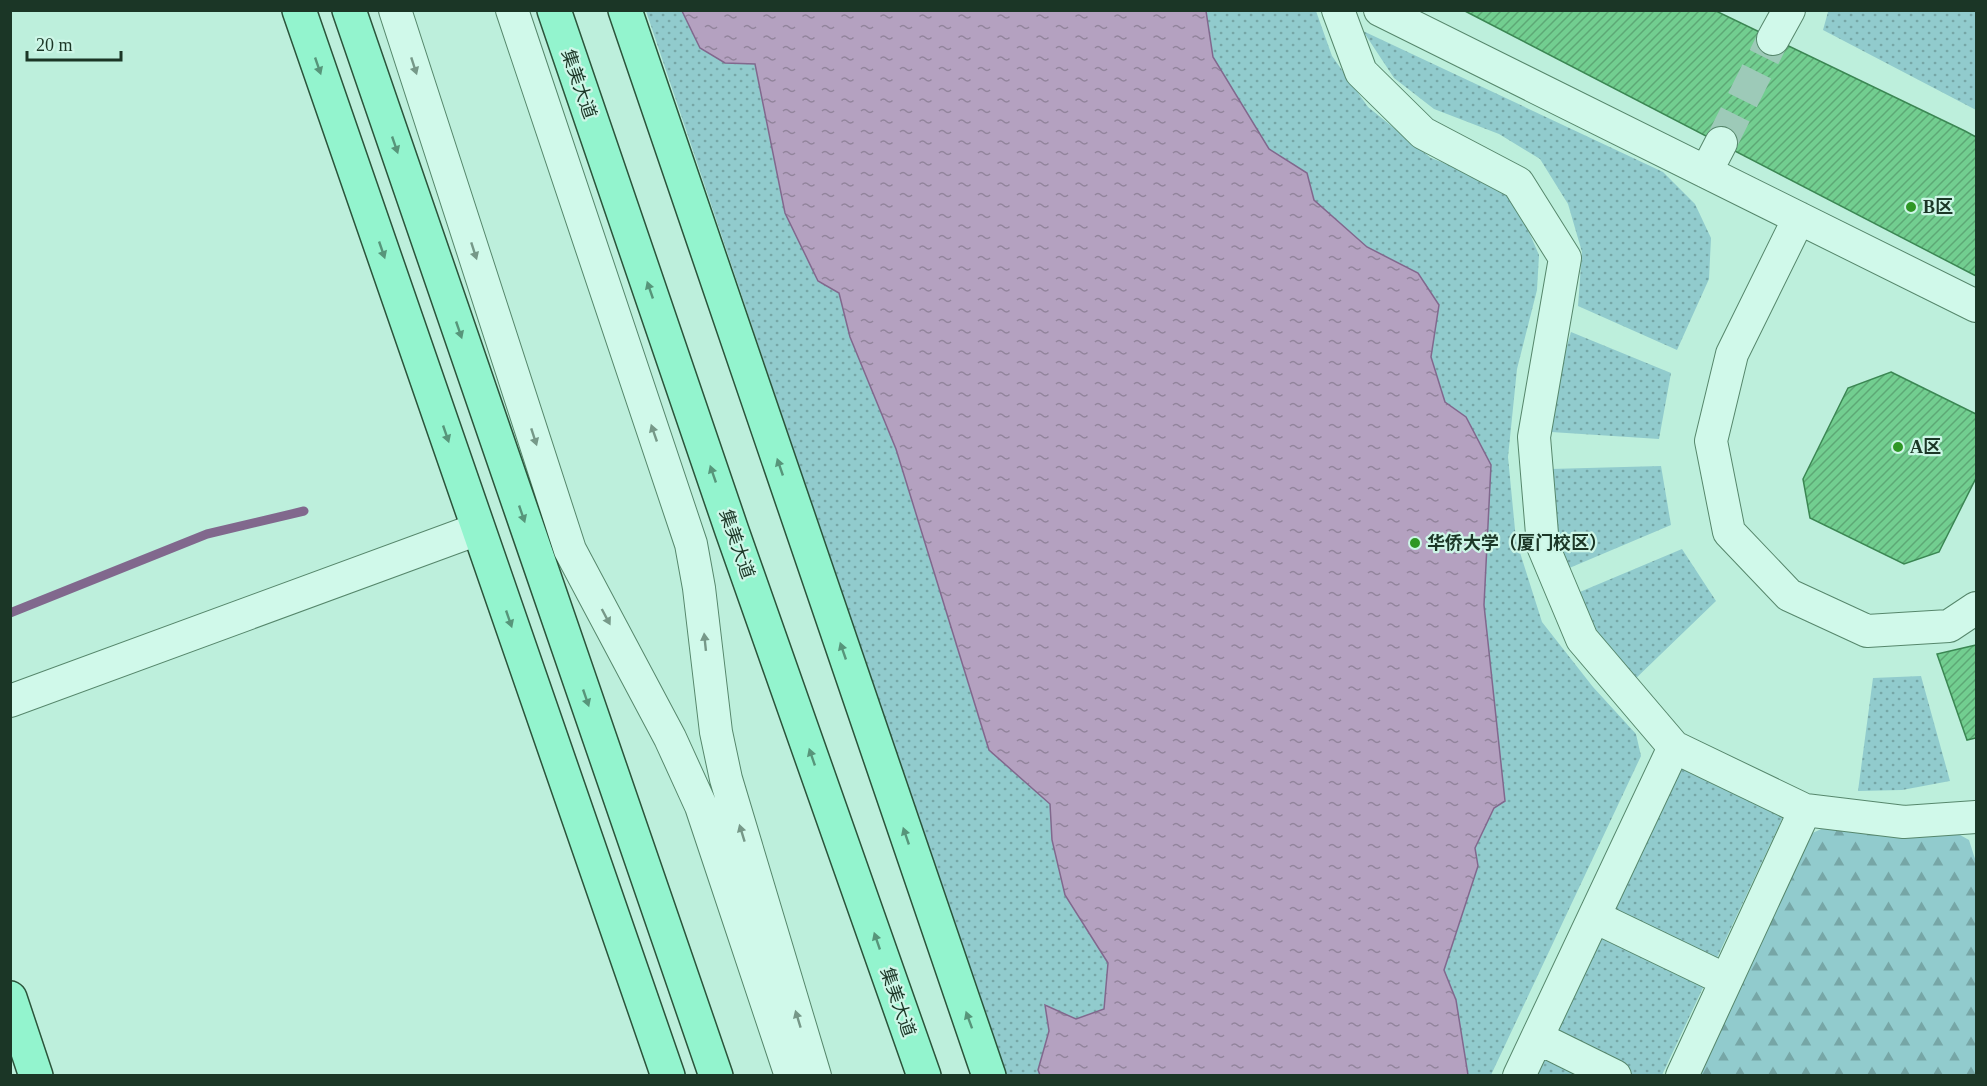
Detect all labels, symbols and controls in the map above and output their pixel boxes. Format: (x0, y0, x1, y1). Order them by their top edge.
scale bar (27, 24, 122, 62)
text: 20 m (36, 35, 73, 55)
street label: 集美大道 (558, 47, 600, 121)
one-way arrow (314, 57, 323, 75)
one-way arrow (410, 57, 419, 75)
one-way arrow (391, 136, 401, 154)
place label: B区 (1923, 197, 1953, 217)
marker: B区 (1904, 200, 1918, 214)
one-way arrow (377, 241, 387, 259)
one-way arrow (470, 243, 479, 261)
one-way arrow (644, 281, 654, 299)
one-way arrow (454, 321, 464, 339)
one-way arrow (648, 424, 658, 442)
one-way arrow (441, 425, 451, 443)
one-way arrow (530, 428, 539, 446)
place label: A区 (1910, 437, 1941, 457)
marker: A区 (1891, 440, 1905, 454)
one-way arrow (775, 458, 785, 476)
one-way arrow (708, 465, 717, 483)
one-way arrow (518, 505, 528, 523)
street label: 集美大道 (716, 507, 758, 581)
place label: 华侨大学（厦门校区） (1427, 533, 1607, 553)
marker: 华侨大学（厦门校区） (1408, 536, 1422, 550)
one-way arrow (601, 609, 611, 626)
one-way arrow (505, 610, 515, 628)
one-way arrow (701, 632, 710, 651)
one-way arrow (838, 642, 847, 660)
one-way arrow (581, 689, 591, 707)
one-way arrow (807, 748, 817, 766)
one-way arrow (737, 824, 746, 842)
one-way arrow (900, 827, 910, 845)
one-way arrow (871, 932, 881, 950)
street label: 集美大道 (877, 965, 919, 1039)
one-way arrow (793, 1010, 802, 1028)
one-way arrow (963, 1011, 973, 1029)

